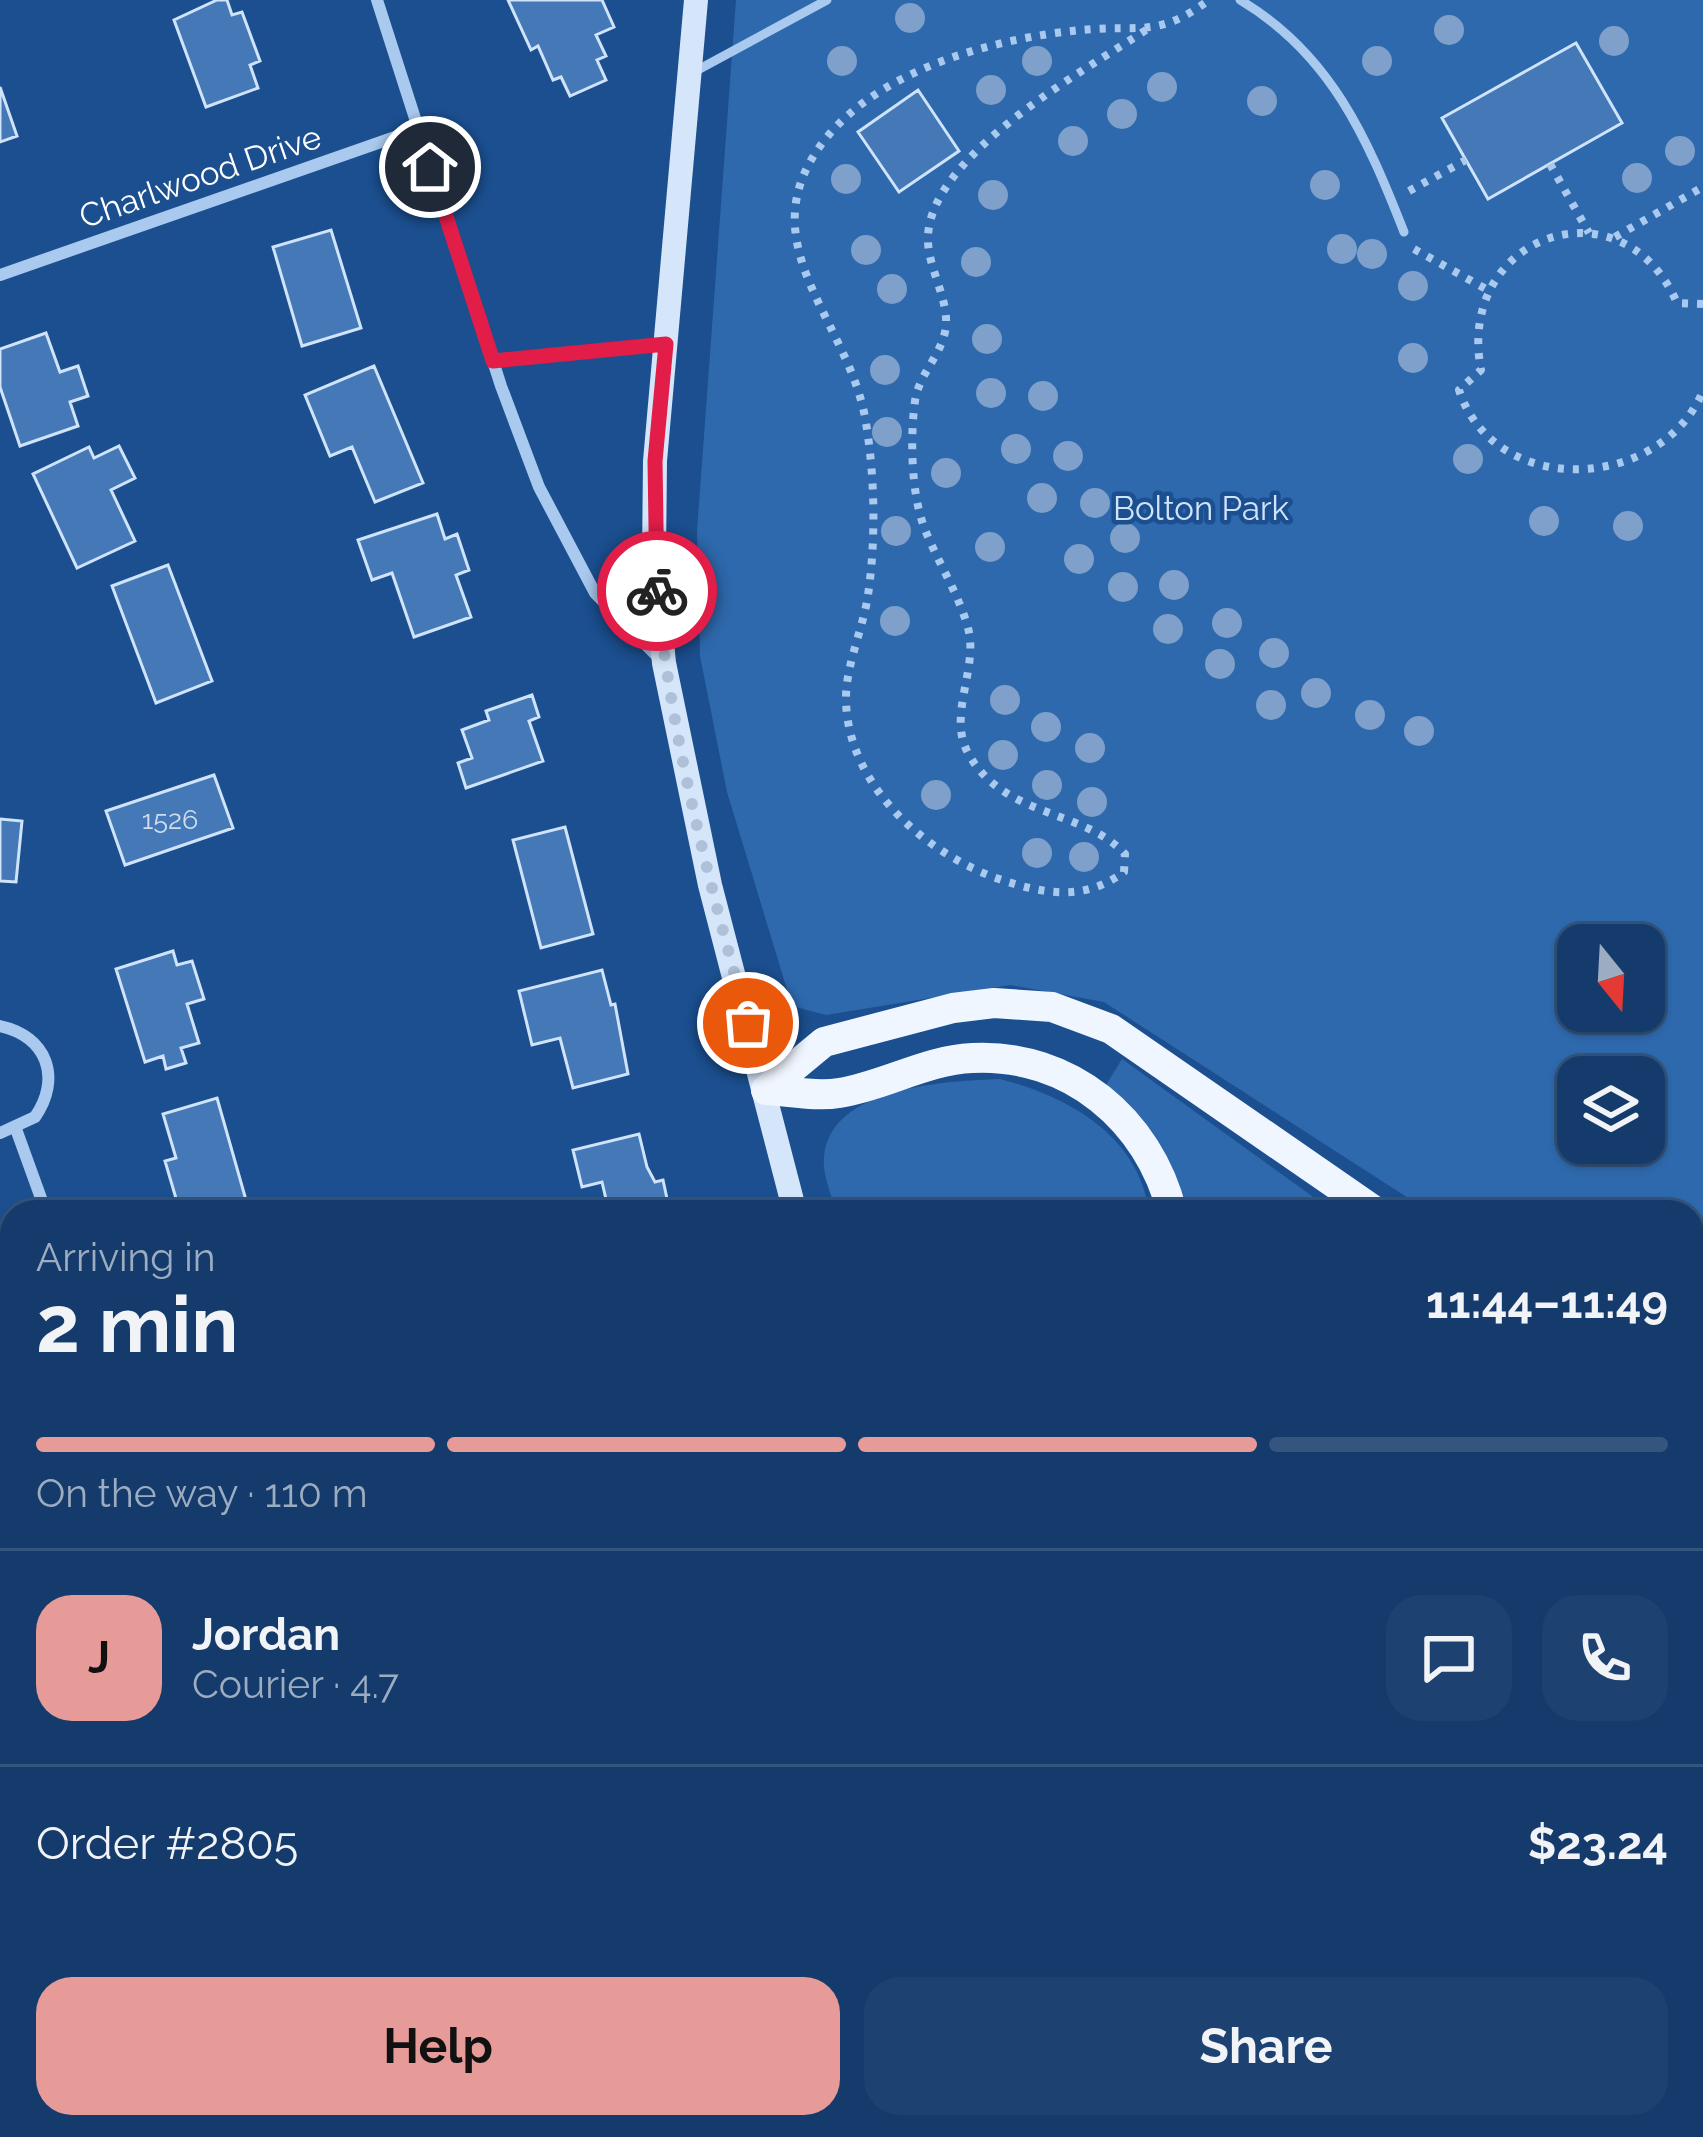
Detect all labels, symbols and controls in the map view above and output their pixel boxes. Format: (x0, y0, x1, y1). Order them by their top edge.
pin (379, 116, 481, 218)
street label: Charlwood Drive (74, 117, 326, 236)
icon: home (397, 134, 463, 200)
park label: Bolton Park (1113, 489, 1290, 528)
courier (597, 531, 717, 651)
icon: bike (624, 558, 690, 624)
house number: 1526 (142, 804, 198, 835)
north arrow (1557, 924, 1665, 1032)
map controls (1557, 924, 1665, 1164)
pin (697, 972, 799, 1074)
icon: bag (715, 990, 781, 1056)
button: layers (1557, 1056, 1665, 1164)
text: Arriving in (36, 1234, 216, 1280)
text: 11:44–11:49 (1426, 1276, 1668, 1329)
text: 2 min (36, 1279, 238, 1370)
text: On the way · 110 m (36, 1470, 368, 1516)
button: chat (1386, 1595, 1512, 1721)
button: phone (1542, 1595, 1668, 1721)
text: Jordan (192, 1608, 340, 1661)
text: J (88, 1631, 110, 1684)
text: Courier · 4.7 (192, 1661, 399, 1707)
text: Order #2805 (36, 1817, 298, 1870)
text: $23.24 (1528, 1817, 1668, 1870)
button: Help (36, 1977, 840, 2115)
button: Share (864, 1977, 1668, 2115)

